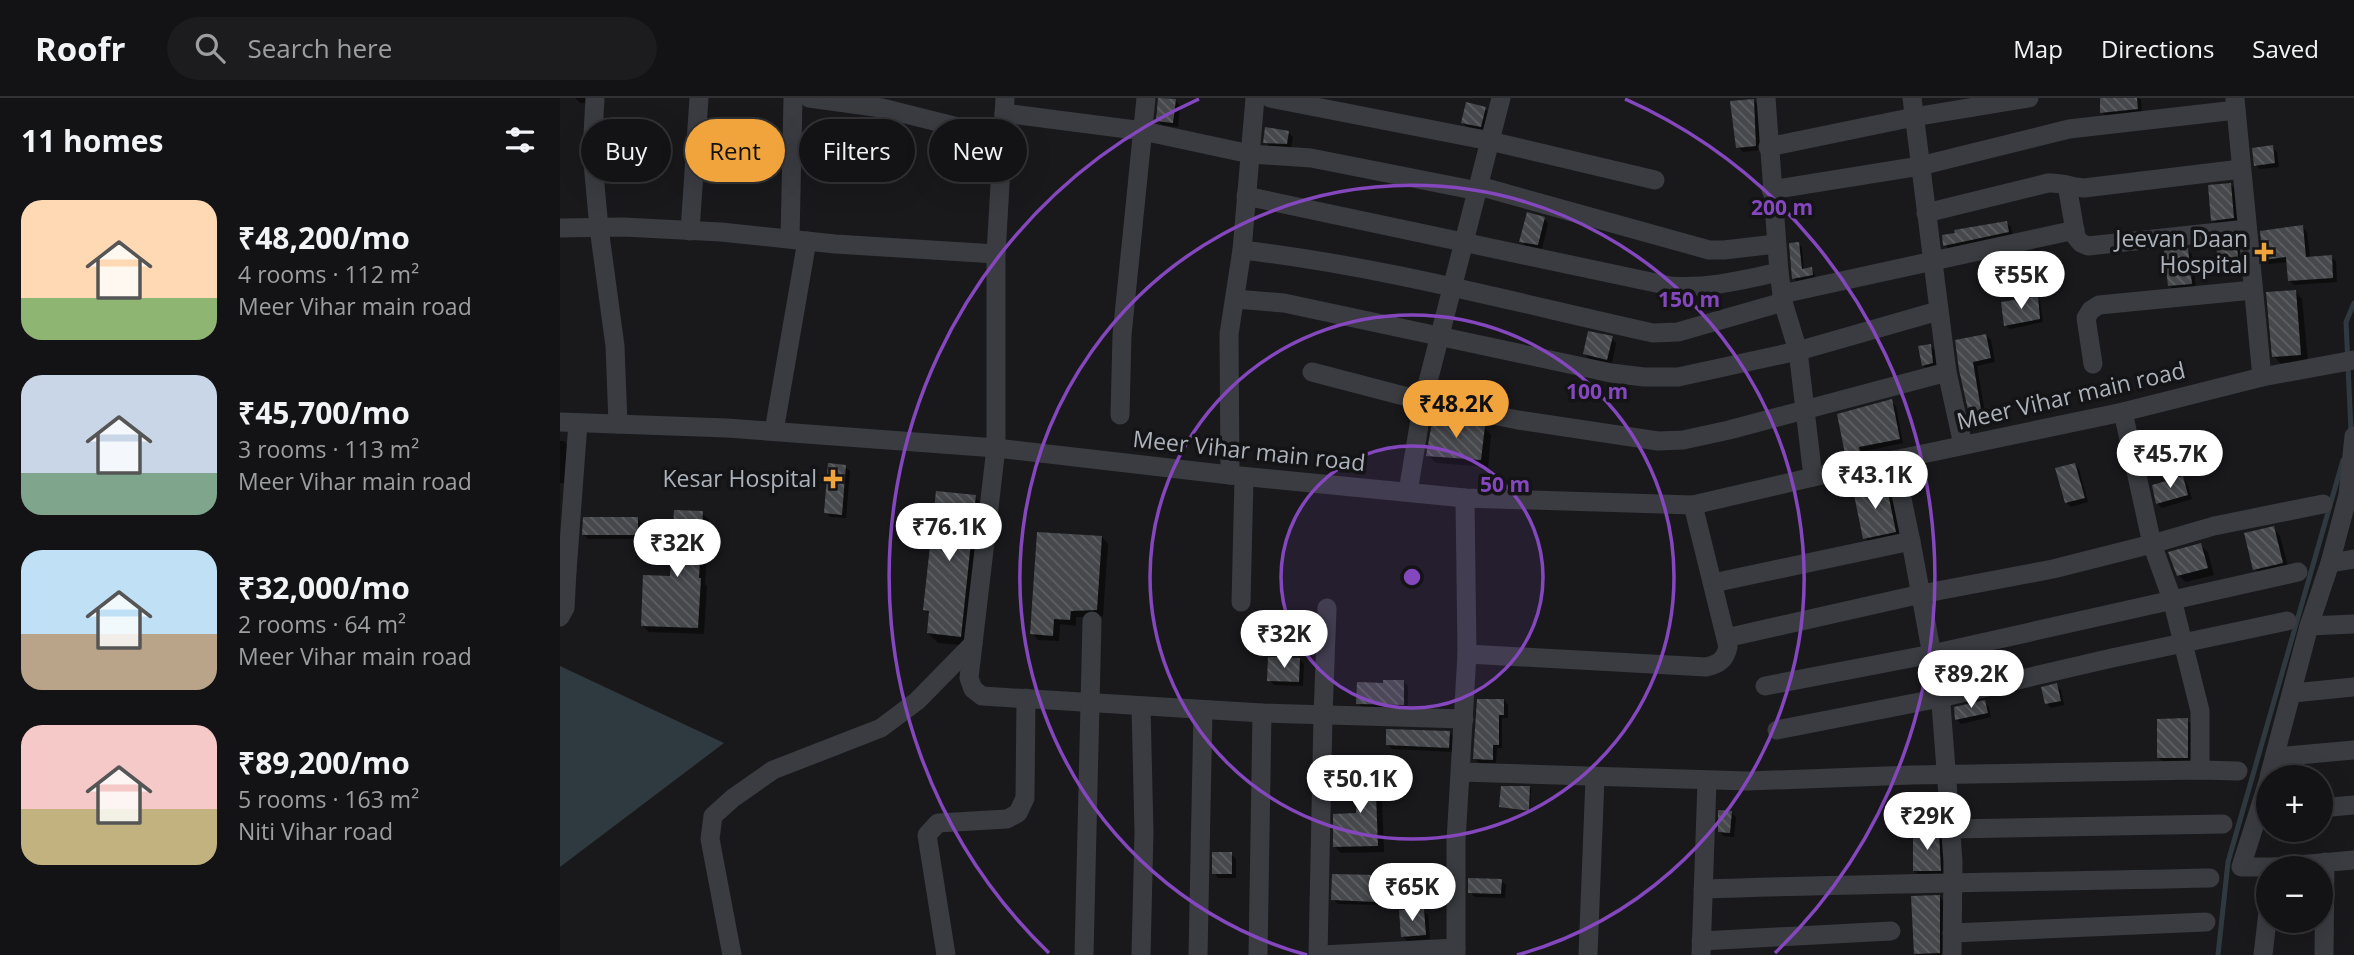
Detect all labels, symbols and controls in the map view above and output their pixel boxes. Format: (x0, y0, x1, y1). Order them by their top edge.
search box (167, 17, 657, 80)
text: Roofr (35, 26, 125, 71)
icon: search (191, 29, 229, 67)
text: Search here (247, 30, 392, 66)
text: Map (2013, 32, 2063, 65)
text: Directions (2101, 32, 2214, 65)
text: Saved (2252, 32, 2319, 65)
chip: Buy (581, 119, 671, 182)
chip: Rent (685, 119, 785, 182)
chip: Filters (799, 119, 915, 182)
chip: New (929, 119, 1027, 182)
text: 11 homes (21, 120, 164, 161)
icon: filters (501, 121, 539, 159)
text: 200 m (1751, 193, 1813, 221)
text: ₹48,200/mo (238, 217, 410, 258)
place label: Jeevan Daan Hospital (2113, 222, 2248, 280)
icon: home (77, 228, 161, 312)
marker: Jeevan Daan Hospital (2254, 242, 2274, 262)
pin: ₹55K (1980, 252, 2062, 311)
text: 4 rooms · 112 m² (238, 258, 419, 290)
text: ₹55K (1994, 258, 2048, 290)
text: 150 m (1658, 285, 1720, 313)
text: Meer Vihar main road (238, 290, 472, 322)
street label: Meer Vihar main road (1953, 353, 2188, 437)
text: 100 m (1566, 377, 1628, 405)
pin: ₹48.2K (1399, 380, 1513, 440)
text: ₹48.2K (1419, 387, 1493, 419)
text: ₹45,700/mo (238, 392, 410, 433)
icon: home (77, 403, 161, 487)
street label: Meer Vihar main road (1131, 422, 1367, 478)
pin: ₹45.7K (2113, 430, 2227, 490)
text: 3 rooms · 113 m² (238, 433, 419, 465)
text: ₹45.7K (2133, 437, 2207, 469)
pin: ₹43.1K (1818, 452, 1932, 511)
text: ₹43.1K (1838, 458, 1912, 490)
place label: Kesar Hospital (662, 462, 817, 494)
text: Meer Vihar main road (238, 465, 472, 497)
marker: Kesar Hospital (823, 469, 843, 489)
text: 50 m (1480, 470, 1530, 498)
pin: ₹76.1K (892, 504, 1006, 563)
text: ₹76.1K (912, 510, 986, 542)
pin: ₹32K (636, 519, 718, 579)
text: ₹32K (650, 526, 704, 558)
centre of rings (1400, 565, 1424, 589)
text: ₹32,000/mo (238, 567, 410, 608)
icon: home (77, 578, 161, 662)
text: 2 rooms · 64 m² (238, 608, 406, 640)
pin: ₹32K (1243, 610, 1325, 670)
text: ₹32K (1257, 617, 1311, 649)
text: Meer Vihar main road (238, 640, 472, 672)
pin: ₹89.2K (1914, 650, 2028, 710)
text: ₹89.2K (1934, 657, 2008, 689)
text: ₹89,200/mo (238, 742, 410, 783)
icon: home (77, 753, 161, 837)
pin: ₹50.1K (1303, 756, 1417, 815)
text: ₹50.1K (1323, 762, 1397, 794)
map controls (2256, 765, 2333, 933)
button: + (2256, 765, 2333, 842)
text: 5 rooms · 163 m² (238, 783, 419, 815)
pin: ₹29K (1886, 792, 1968, 852)
text: ₹29K (1900, 799, 1954, 831)
text: Niti Vihar road (238, 815, 393, 847)
button: − (2256, 856, 2333, 933)
pin: ₹65K (1371, 864, 1453, 923)
text: ₹65K (1385, 870, 1439, 902)

